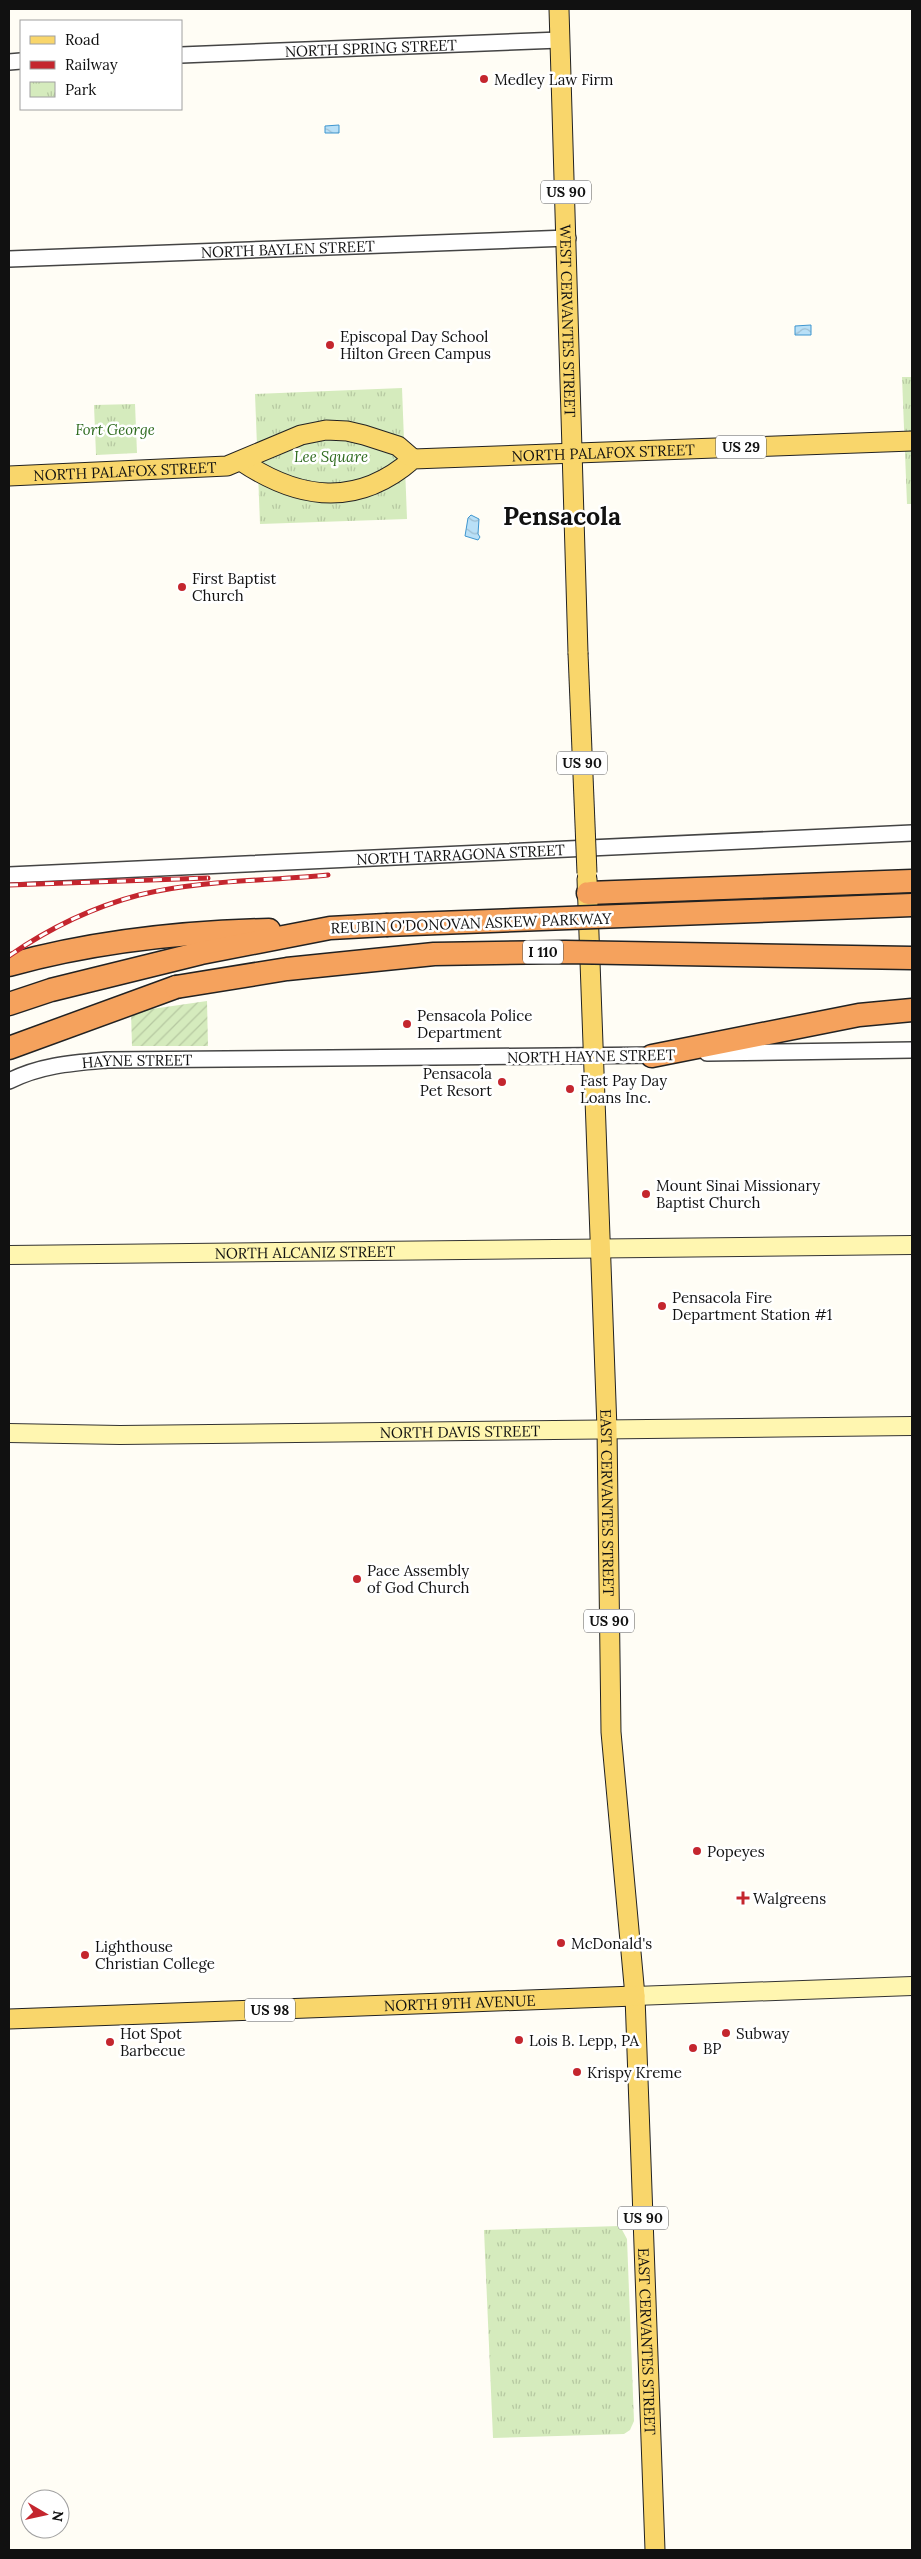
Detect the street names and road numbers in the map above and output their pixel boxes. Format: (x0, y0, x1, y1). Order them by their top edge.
street label: NORTH SPRING STREET (284, 35, 458, 60)
road number: US 90 (541, 180, 591, 203)
street label: WEST CERVANTES STREET (556, 224, 580, 418)
street label: NORTH BAYLEN STREET (200, 236, 376, 261)
road number: US 29 (716, 436, 766, 458)
street label: NORTH PALAFOX STREET (511, 439, 696, 465)
street label: NORTH PALAFOX STREET (33, 457, 217, 484)
road number: US 90 (557, 751, 607, 774)
street label: NORTH TARRAGONA STREET (356, 840, 566, 868)
street label: REUBIN O'DONOVAN ASKEW PARKWAY (330, 909, 612, 937)
road number: I 110 (523, 940, 563, 964)
street label: NORTH HAYNE STREET (507, 1045, 676, 1067)
street label: HAYNE STREET (81, 1050, 193, 1072)
street label: NORTH ALCANIZ STREET (215, 1241, 396, 1262)
street label: EAST CERVANTES STREET (597, 1409, 619, 1597)
street label: NORTH DAVIS STREET (379, 1421, 541, 1442)
road number: US 90 (584, 1610, 634, 1632)
street label: NORTH 9TH AVENUE (384, 1990, 536, 2015)
road number: US 98 (245, 1998, 295, 2022)
road number: US 90 (618, 2206, 668, 2230)
street label: EAST CERVANTES STREET (635, 2247, 660, 2436)

